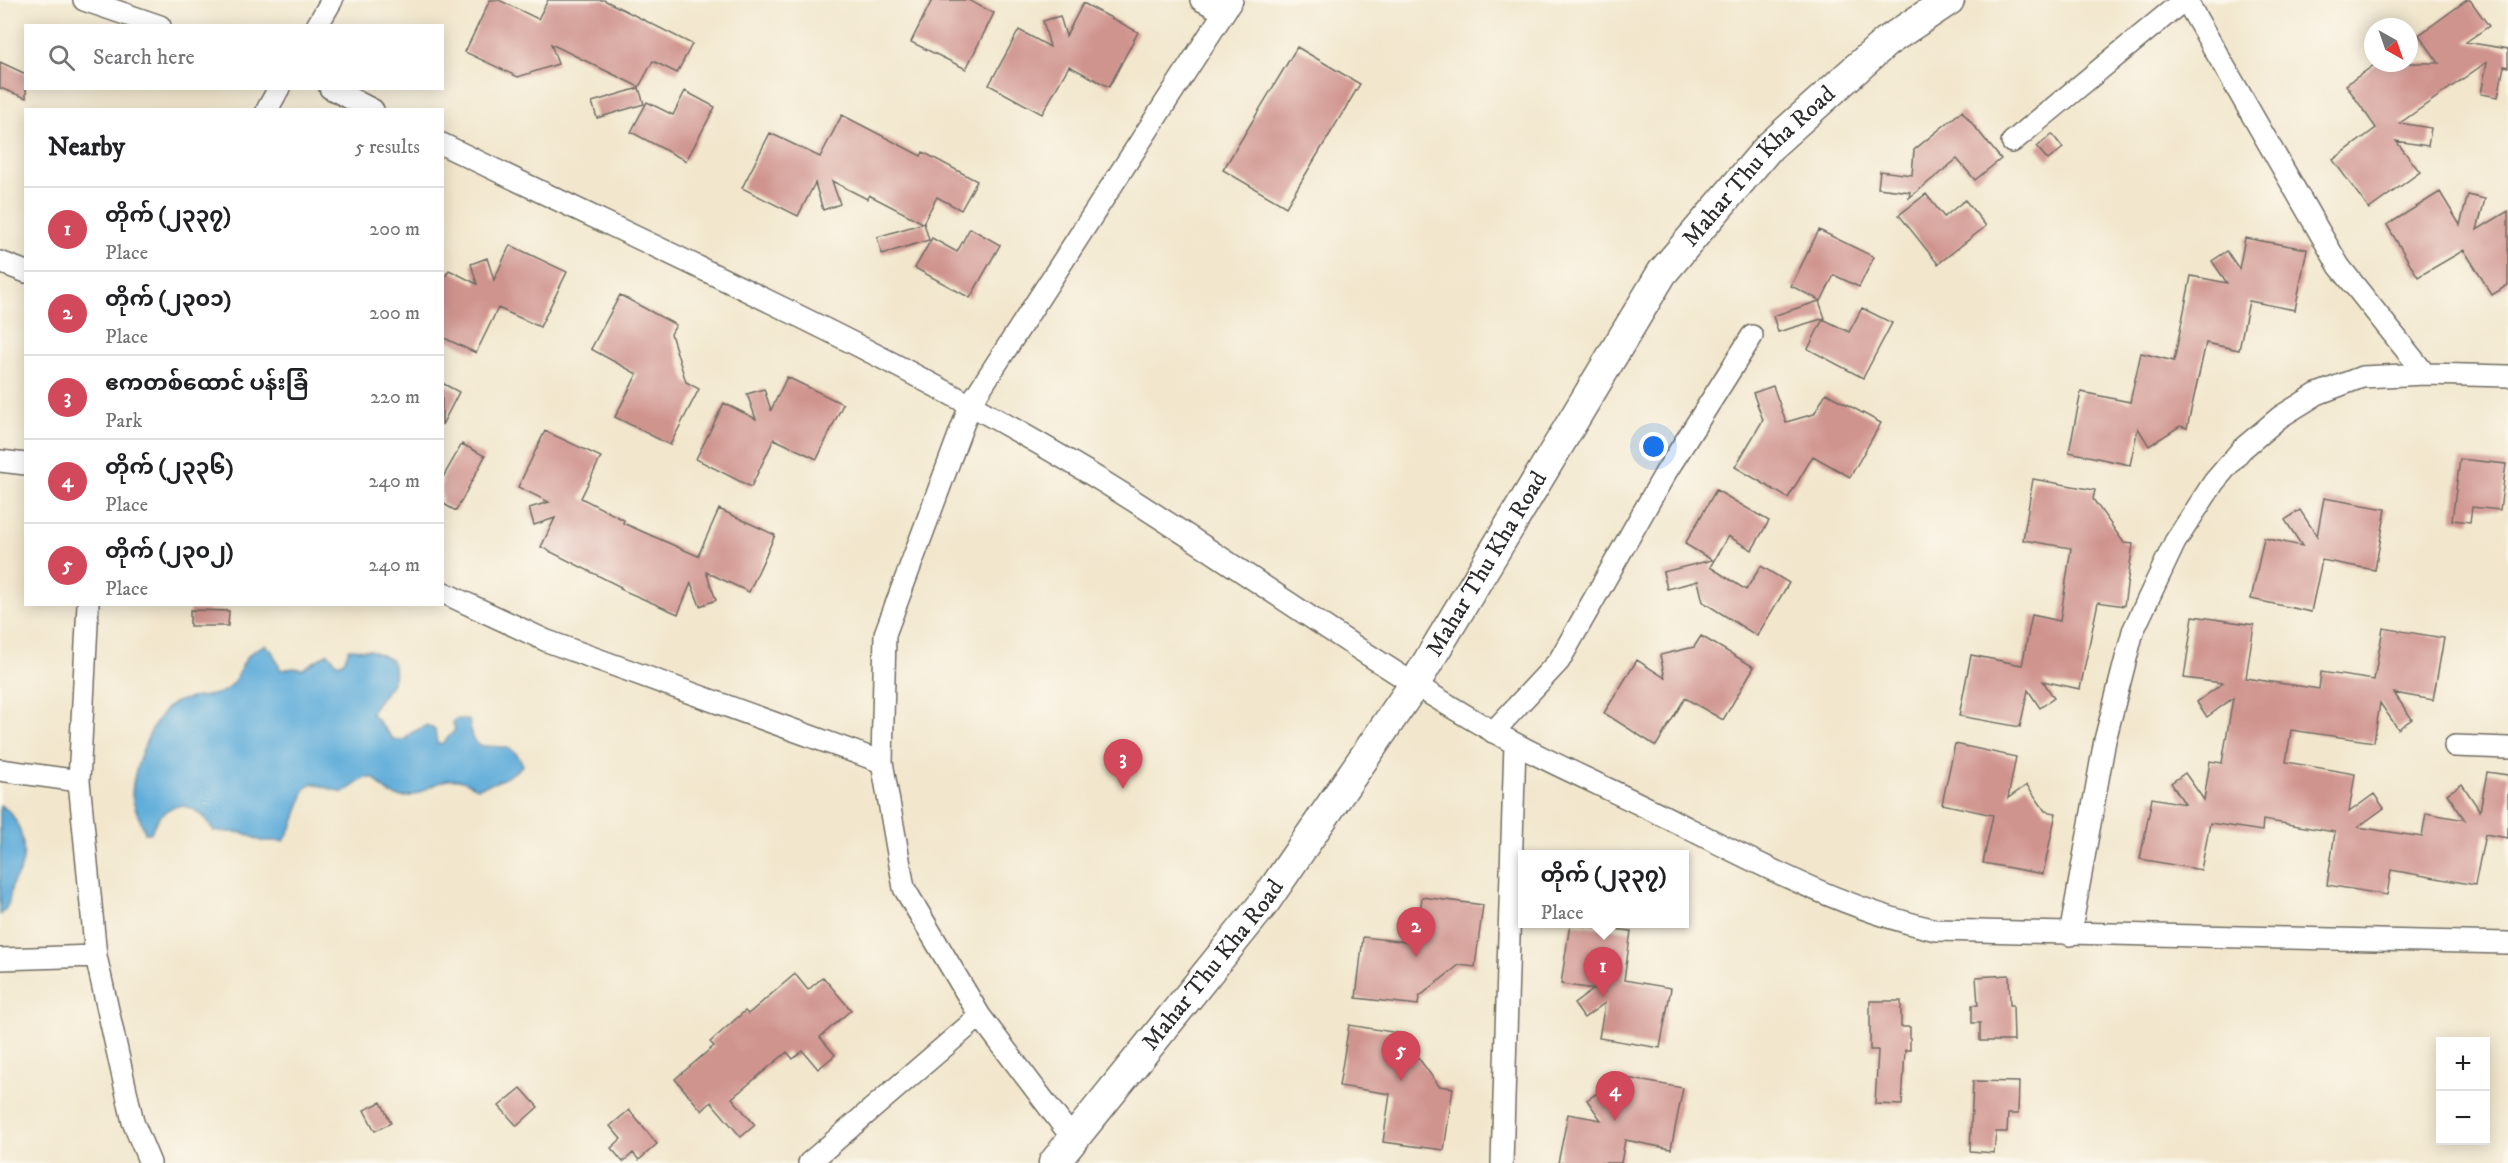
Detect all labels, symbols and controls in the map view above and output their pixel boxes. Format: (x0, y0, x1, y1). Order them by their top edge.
north arrow (2364, 18, 2418, 72)
search box (24, 24, 444, 90)
icon: search (45, 41, 78, 74)
text: Search here (93, 44, 195, 71)
street label: Mahar Thu Kha Road (1676, 79, 1842, 253)
text: Nearby (48, 131, 125, 164)
text: 5 results (355, 135, 420, 160)
text: တိုက် (၂၃၃၇) (105, 202, 231, 229)
text: 1 (64, 217, 71, 242)
text: 200 m (369, 217, 420, 242)
text: Place (105, 241, 148, 266)
text: တိုက် (၂၃၀၁) (105, 286, 231, 313)
text: 2 (63, 301, 72, 326)
text: 200 m (369, 301, 420, 326)
text: Place (105, 325, 148, 350)
text: ဧကတစ်ထောင် ပန်းခြံ (105, 370, 308, 397)
text: 3 (64, 385, 71, 410)
text: 220 m (370, 385, 420, 410)
text: Park (105, 409, 142, 434)
your location (1639, 432, 1668, 461)
text: တိုက် (၂၃၃၆) (105, 454, 234, 481)
street label: Mahar Thu Kha Road (1420, 466, 1554, 662)
text: 4 (62, 469, 73, 494)
text: 240 m (369, 469, 420, 494)
text: Place (105, 493, 148, 518)
text: တိုက် (၂၃၀၂) (105, 538, 234, 565)
text: 5 (63, 553, 72, 578)
text: 240 m (369, 553, 420, 578)
text: Place (105, 577, 148, 602)
pin: 3 (1104, 740, 1142, 789)
popup (1518, 850, 1689, 928)
text: တိုက် (၂၃၃၇) (1541, 862, 1666, 889)
street label: Mahar Thu Kha Road (1136, 874, 1291, 1057)
text: Place (1541, 901, 1583, 926)
pin: 2 (1396, 908, 1436, 957)
pin: 1 (1584, 948, 1622, 997)
pin: 5 (1382, 1032, 1420, 1081)
map controls (2436, 1037, 2490, 1145)
button: + (2436, 1037, 2490, 1091)
pin: 4 (1596, 1072, 1634, 1121)
button: − (2436, 1091, 2490, 1145)

